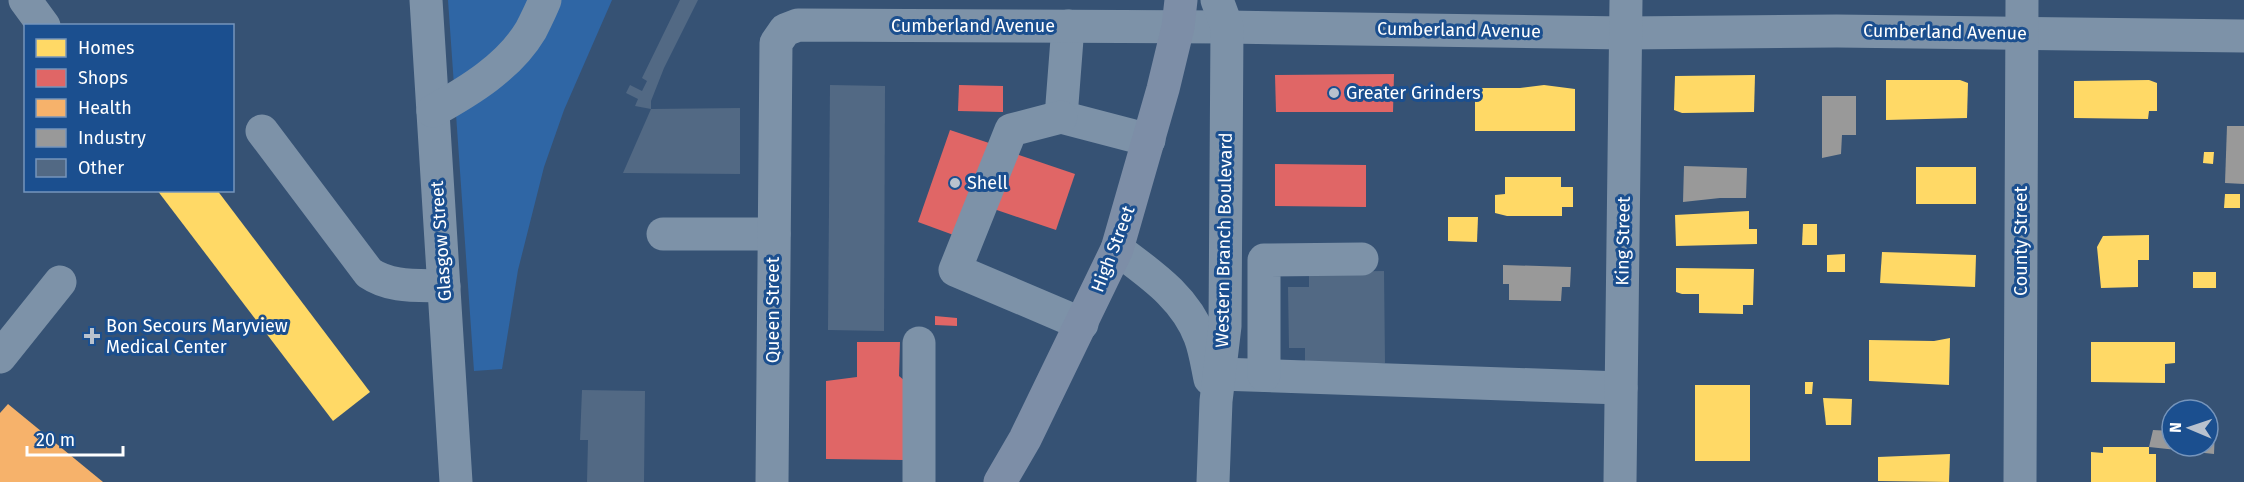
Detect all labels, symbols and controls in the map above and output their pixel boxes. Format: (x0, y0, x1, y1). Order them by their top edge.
street label: Cumberland Avenue (891, 15, 1055, 37)
street label: Cumberland Avenue (1377, 18, 1541, 42)
street label: Cumberland Avenue (1863, 20, 2027, 44)
legend (24, 24, 234, 192)
text: Homes (78, 37, 134, 59)
text: Shops (78, 67, 128, 89)
place label: Greater Grinders (1346, 82, 1481, 104)
marker: Greater Grinders (1327, 86, 1341, 100)
text: Health (78, 97, 132, 119)
text: Industry (78, 127, 146, 149)
street label: Western Branch Boulevard (1211, 132, 1237, 348)
text: Other (78, 157, 124, 179)
place label: Shell (967, 172, 1008, 194)
marker: Shell (948, 176, 962, 190)
street label: Glasgow Street (426, 180, 456, 302)
street label: County Street (2010, 185, 2032, 296)
street label: King Street (1611, 196, 1635, 286)
street label: High Street (1086, 202, 1140, 295)
street label: Queen Street (762, 256, 784, 363)
place label: Bon Secours Maryview Medical Center (106, 315, 288, 358)
marker: Bon Secours Maryview Medical Center (83, 327, 101, 345)
north arrow (2160, 398, 2220, 458)
scale bar (27, 419, 123, 457)
text: N (2166, 422, 2185, 433)
text: 20 m (36, 429, 75, 451)

